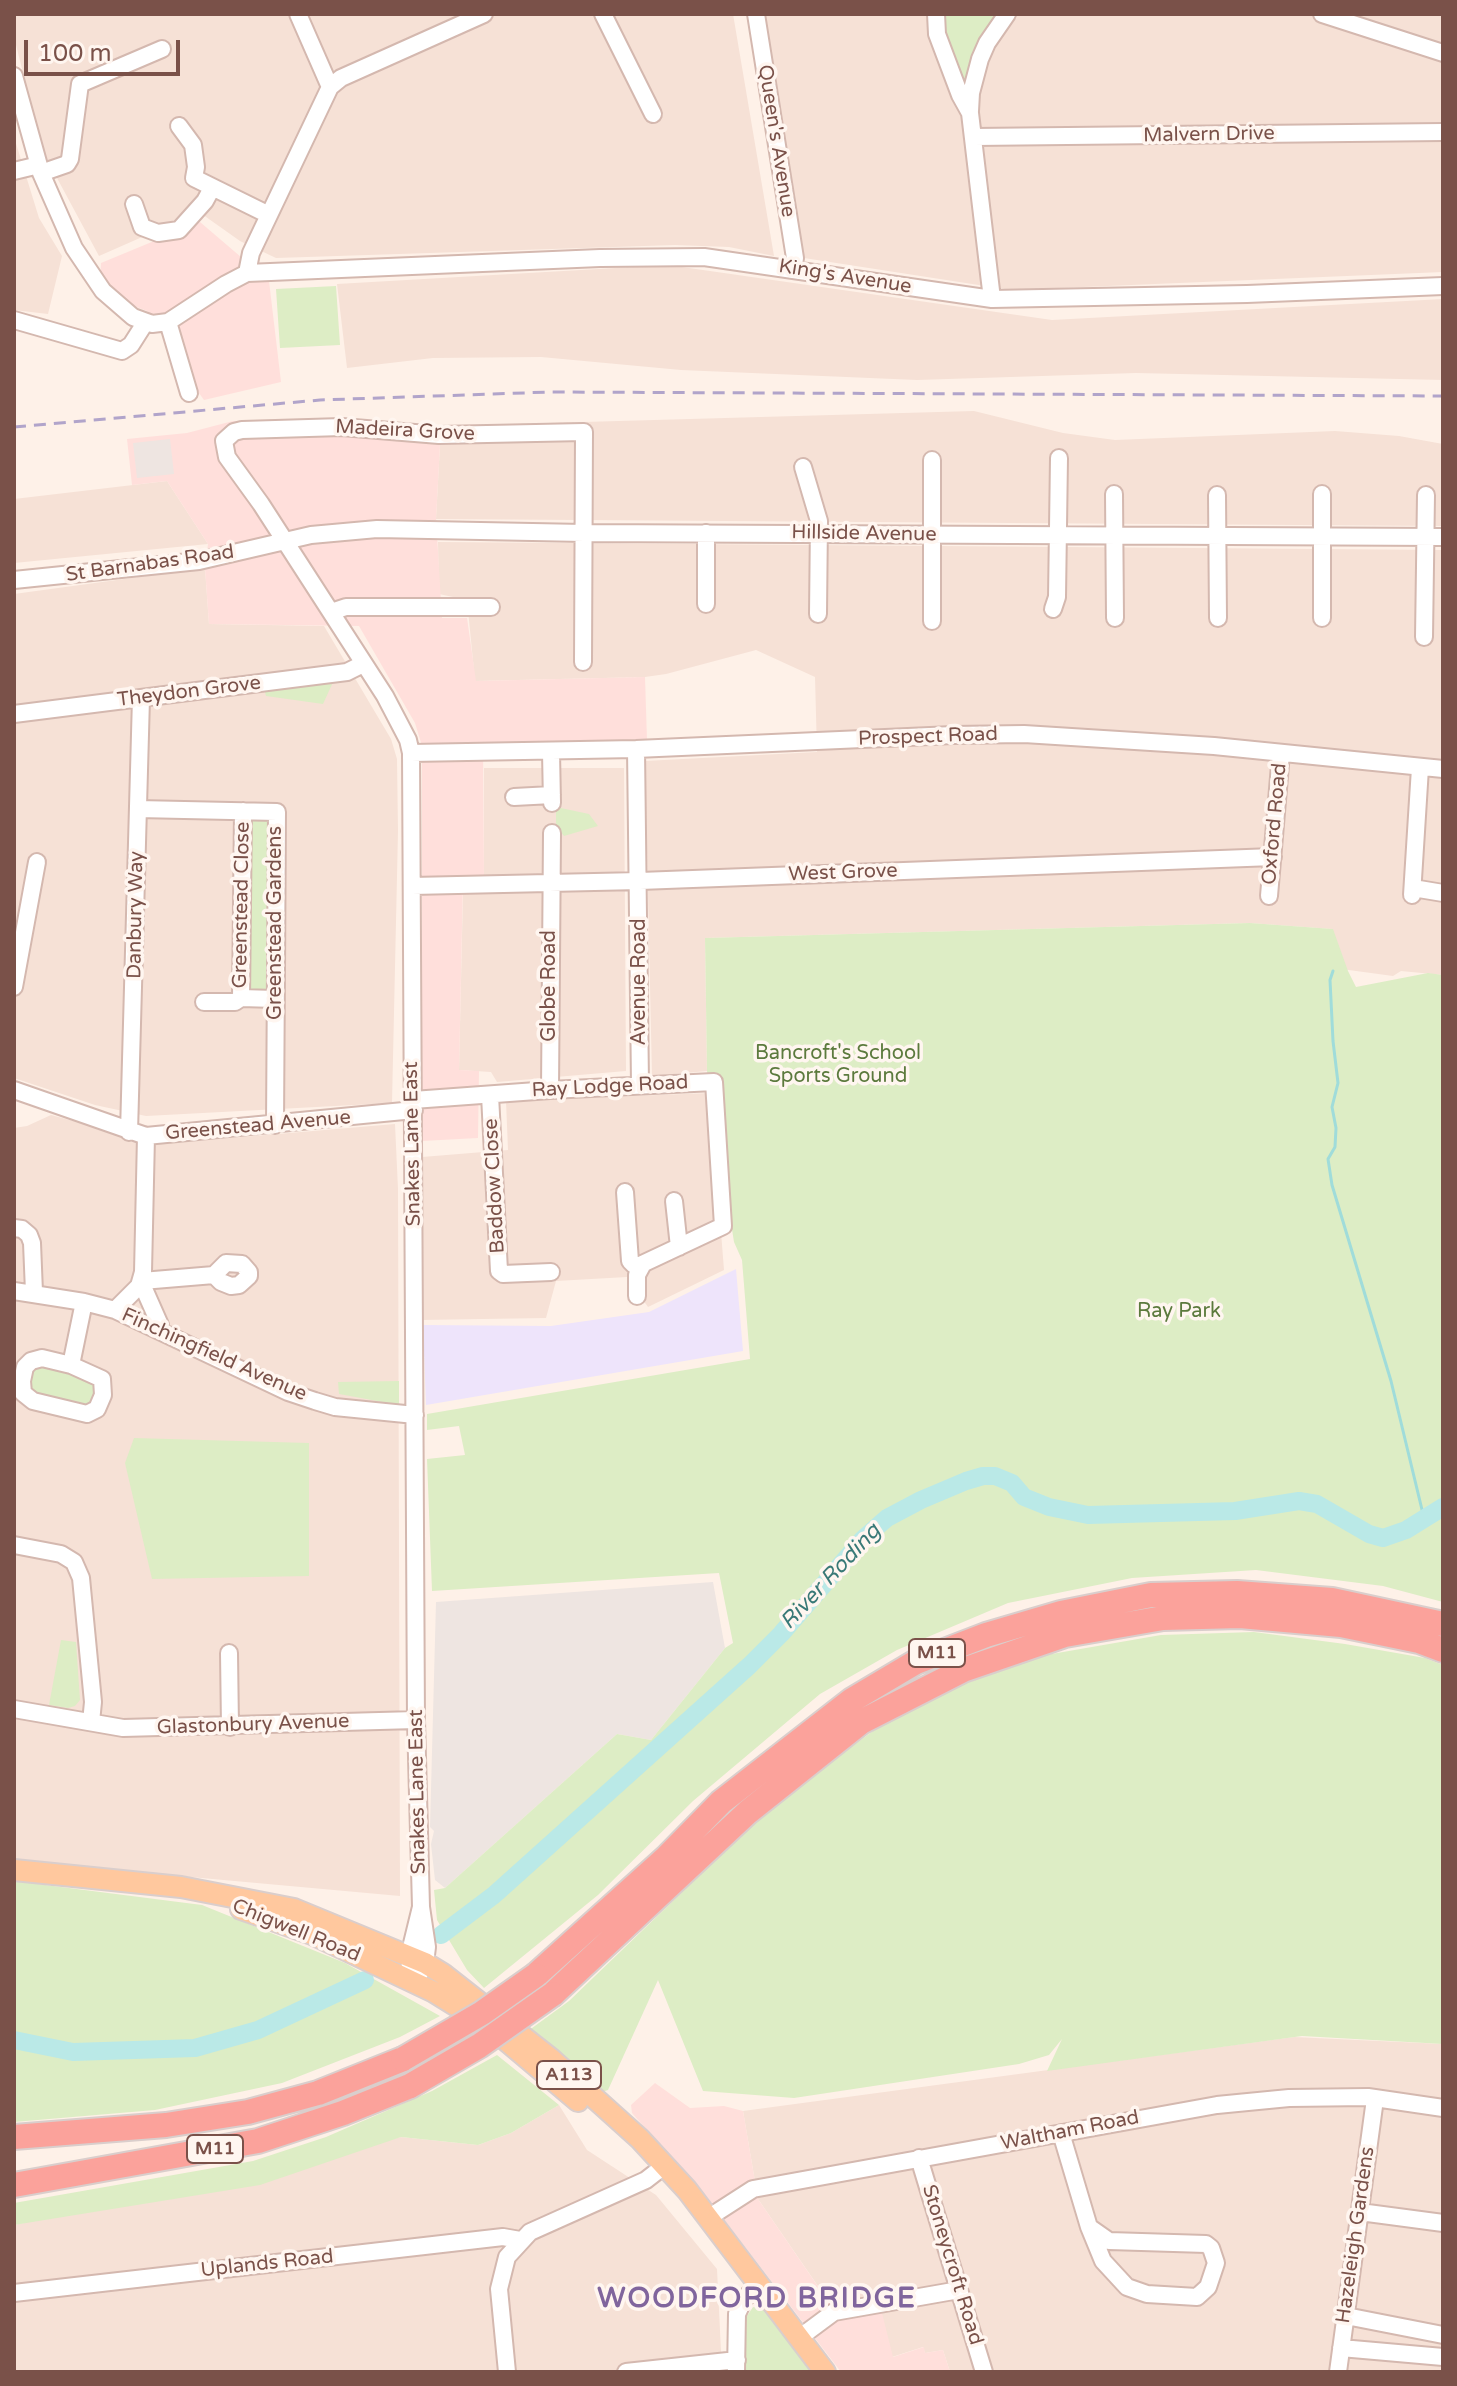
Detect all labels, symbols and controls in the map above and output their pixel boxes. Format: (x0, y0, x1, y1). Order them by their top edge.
scale bar (28, 24, 184, 74)
text: 100 m (38, 39, 112, 68)
street label: Queen's Avenue (752, 63, 800, 219)
street label: Malvern Drive (1143, 122, 1275, 148)
street label: King's Avenue (777, 255, 913, 299)
street label: Madeira Grove (335, 415, 475, 447)
street label: Hillside Avenue (791, 521, 937, 547)
street label: St Barnabas Road (64, 540, 236, 588)
street label: Theydon Grove (116, 671, 262, 713)
street label: Prospect Road (858, 723, 998, 751)
street label: Oxford Road (1258, 762, 1292, 886)
street label: Greenstead Close (229, 821, 255, 989)
street label: Greenstead Gardens (264, 826, 288, 1020)
street label: Danbury Way (123, 851, 149, 979)
street label: West Grove (788, 859, 898, 887)
street label: Avenue Road (628, 918, 652, 1046)
street label: Globe Road (538, 930, 562, 1042)
park label: Bancroft's School Sports Ground (755, 1042, 921, 1089)
street label: Snakes Lane East (400, 1061, 426, 1227)
street label: Ray Lodge Road (531, 1071, 689, 1103)
street label: Greenstead Avenue (164, 1106, 352, 1146)
street label: Baddow Close (479, 1118, 511, 1254)
park label: Ray Park (1137, 1300, 1221, 1324)
street label: Finchingfield Avenue (118, 1303, 310, 1407)
water label: River Roding (775, 1519, 887, 1635)
road number: M11 (909, 1639, 965, 1667)
street label: Snakes Lane East (405, 1709, 431, 1875)
street label: Glastonbury Avenue (156, 1710, 350, 1740)
street label: Chigwell Road (228, 1894, 364, 1968)
road number: A113 (537, 2061, 601, 2089)
street label: Waltham Road (999, 2106, 1141, 2156)
road number: M11 (187, 2135, 243, 2163)
street label: Hazeleigh Gardens (1332, 2145, 1380, 2325)
street label: Stoneycroft Road (916, 2182, 988, 2348)
street label: Uplands Road (199, 2245, 335, 2283)
district label: WOODFORD BRIDGE (597, 2283, 917, 2317)

